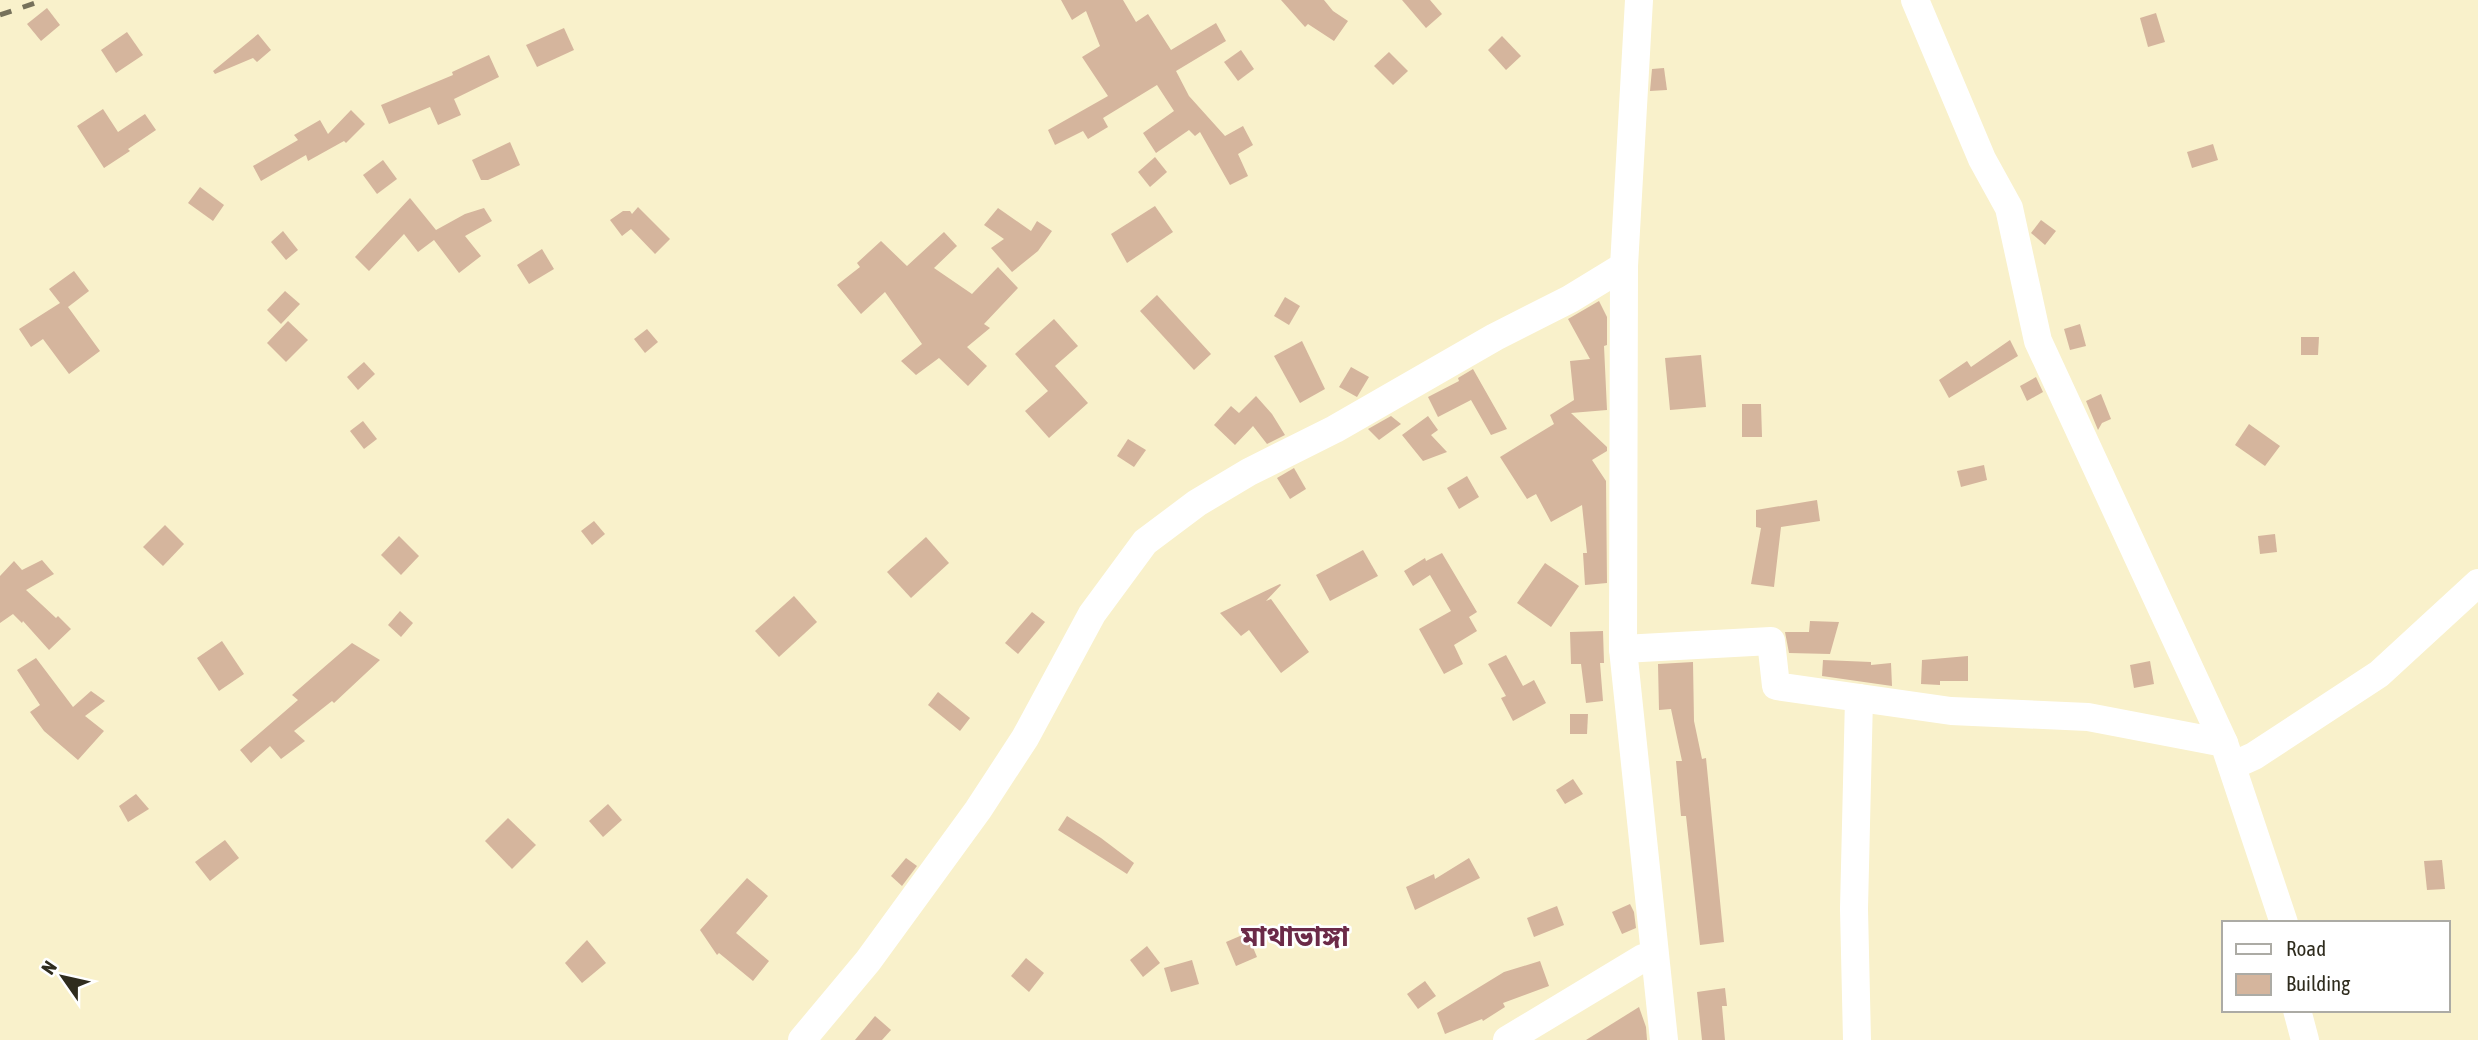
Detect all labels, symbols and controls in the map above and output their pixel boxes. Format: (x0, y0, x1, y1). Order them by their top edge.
district label: মাথাভাঙ্গা (1240, 920, 1350, 952)
legend (2222, 921, 2450, 1012)
text: Road (2286, 936, 2326, 960)
north arrow (28, 942, 98, 1012)
text: N (37, 957, 61, 978)
text: Building (2286, 971, 2350, 995)

